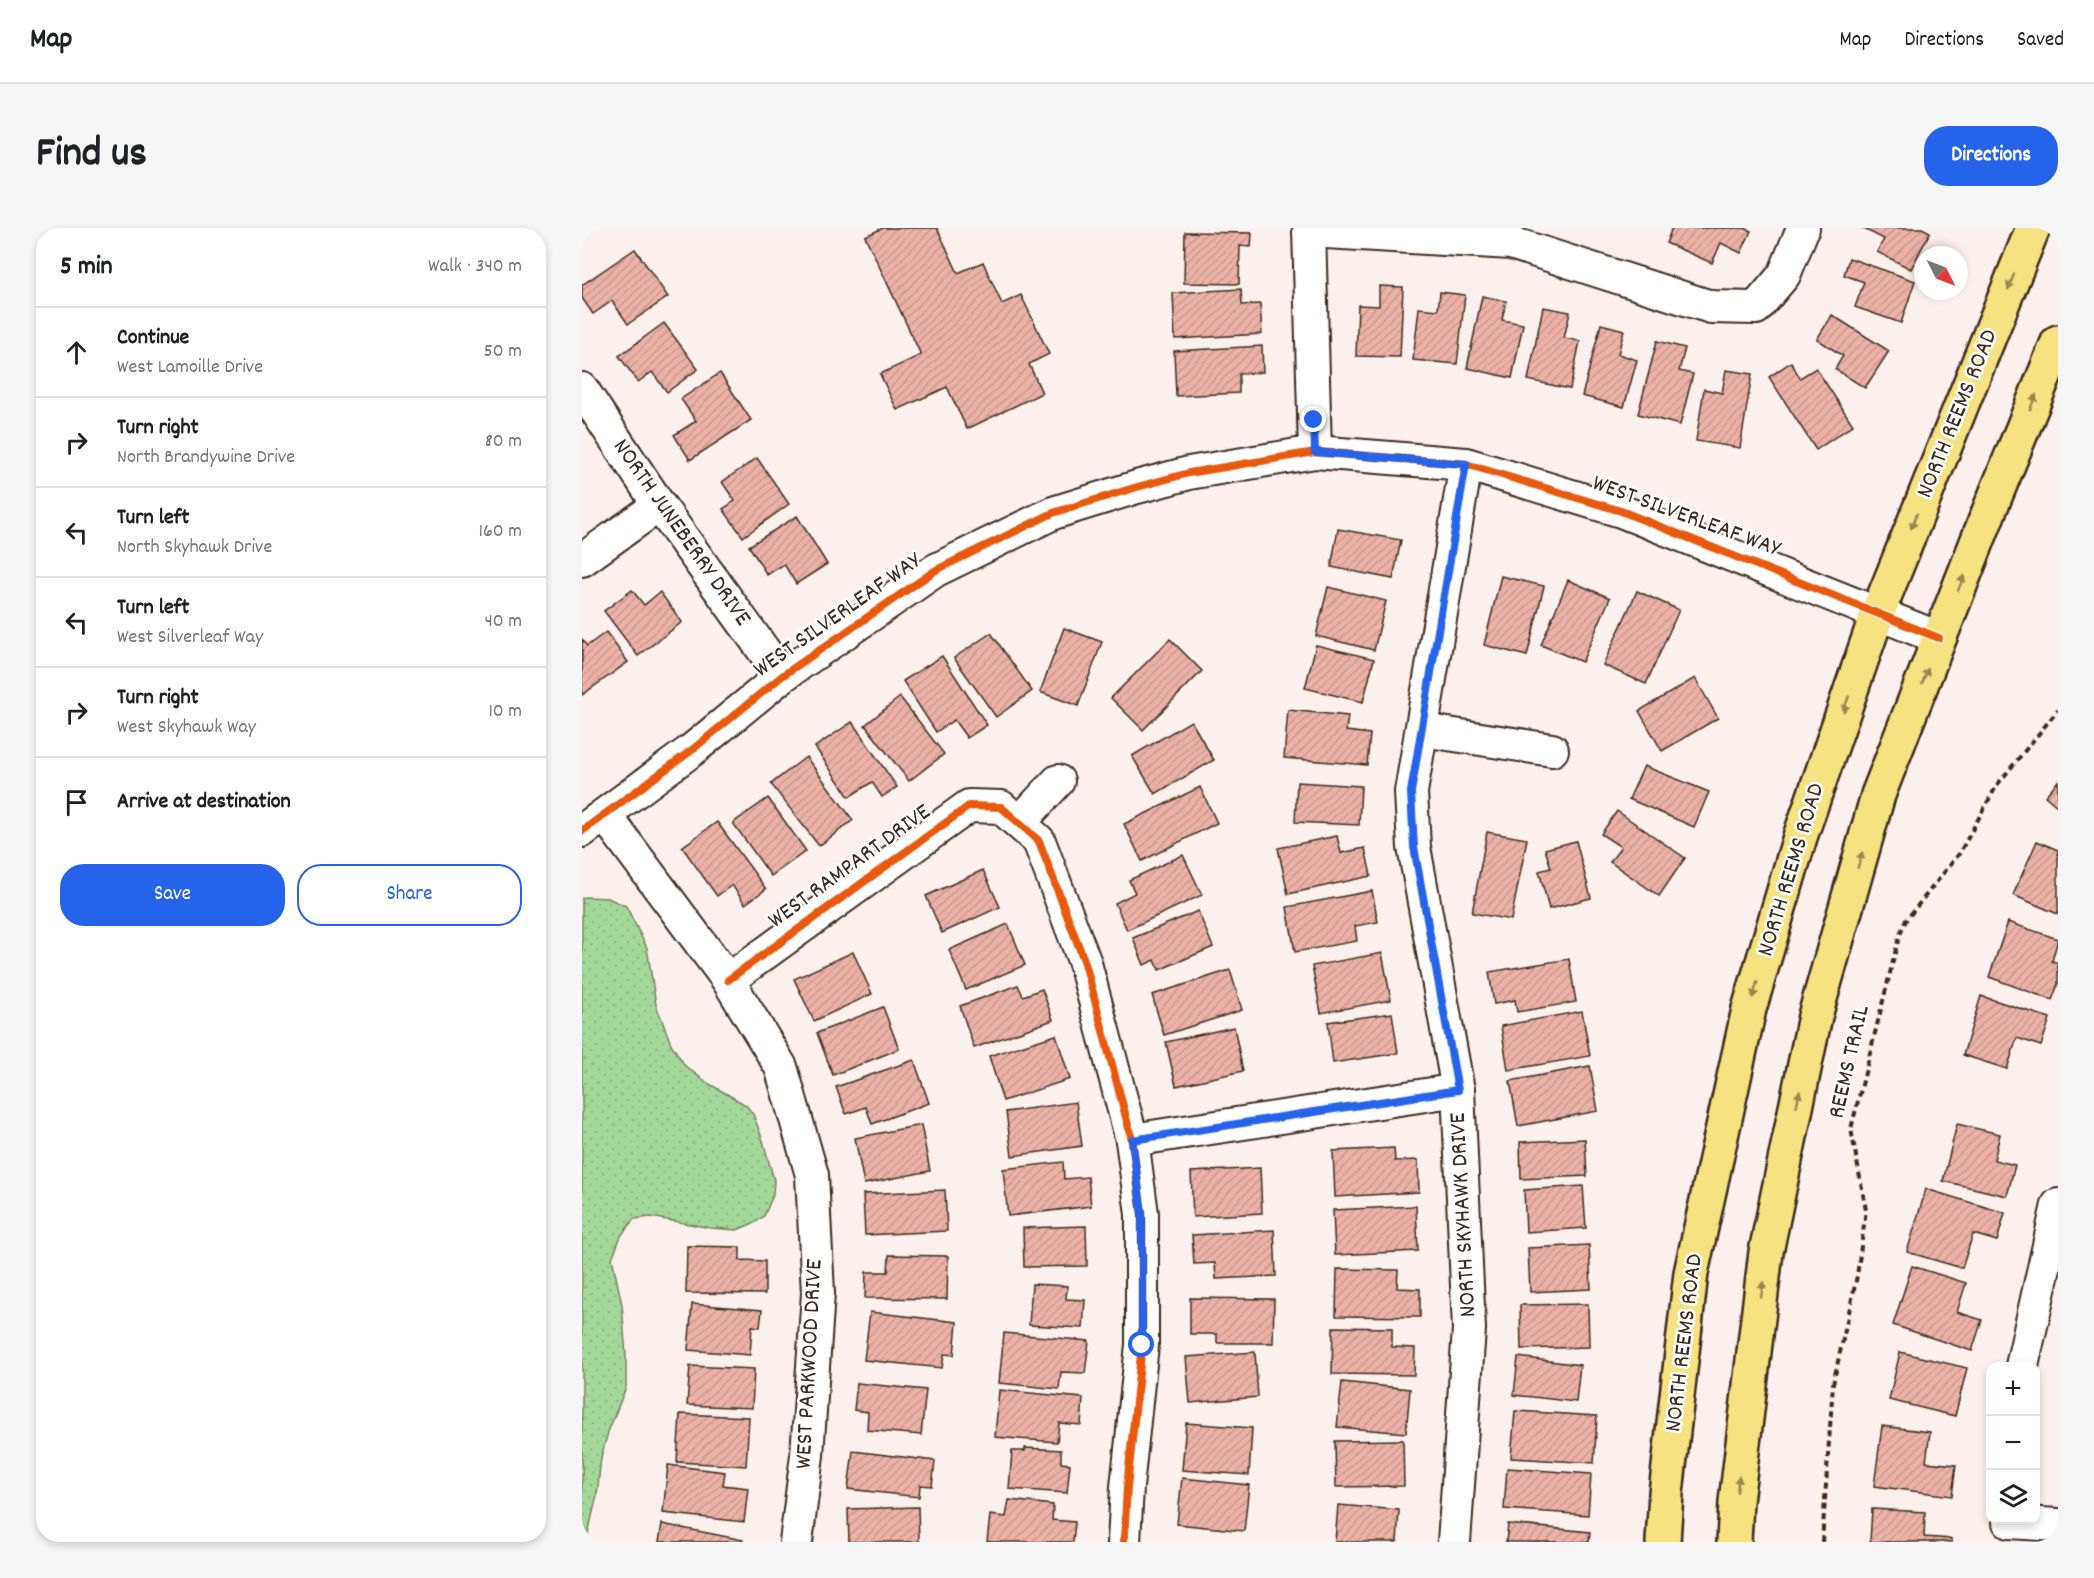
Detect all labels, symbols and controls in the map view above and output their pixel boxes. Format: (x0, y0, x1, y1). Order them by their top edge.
text: Map (30, 21, 72, 61)
text: Map (1840, 26, 1871, 56)
text: Directions (1904, 26, 1984, 56)
text: Saved (2017, 26, 2064, 56)
text: Find us (36, 126, 147, 186)
button: Directions (1924, 126, 2058, 186)
north arrow (1914, 246, 1968, 300)
text: 5 min (60, 249, 113, 286)
text: Walk · 340 m (428, 253, 522, 281)
one-way arrow (2006, 273, 2015, 291)
text: Continue (117, 323, 189, 354)
street label: NORTH REEMS ROAD (1909, 325, 2007, 503)
icon: ahead (60, 336, 93, 369)
text: 50 m (484, 338, 522, 366)
text: West Lamoille Drive (117, 354, 263, 382)
one-way arrow (2029, 393, 2038, 411)
route end (1300, 406, 1326, 432)
text: Turn right (117, 413, 199, 444)
icon: right (60, 426, 93, 459)
text: 80 m (485, 428, 522, 456)
street label: NORTH JUNEBERRY DRIVE (604, 432, 759, 634)
text: North Brandywine Drive (117, 444, 295, 472)
street label: WEST SILVERLEAF WAY (1587, 467, 1786, 567)
text: Turn left (117, 503, 189, 534)
one-way arrow (1909, 513, 1919, 531)
icon: left (60, 516, 93, 549)
text: 160 m (479, 518, 522, 546)
text: North Skyhawk Drive (117, 534, 272, 562)
street label: WEST SILVERLEAF WAY (747, 545, 930, 687)
one-way arrow (1956, 574, 1966, 592)
text: Turn left (117, 593, 189, 624)
icon: left (60, 606, 93, 639)
text: 40 m (484, 608, 522, 636)
text: West Silverleaf Way (117, 624, 263, 652)
one-way arrow (1920, 667, 1930, 685)
text: Turn right (117, 683, 199, 714)
one-way arrow (1840, 695, 1850, 713)
icon: right (60, 696, 93, 729)
text: 10 m (488, 698, 522, 726)
text: West Skyhawk Way (117, 714, 256, 742)
street label: NORTH REEMS ROAD (1750, 779, 1834, 961)
icon: arrive (60, 786, 93, 819)
text: Arrive at destination (117, 787, 291, 818)
street label: WEST RAMPART DRIVE (762, 796, 939, 938)
one-way arrow (1856, 851, 1865, 869)
button: Save (60, 864, 285, 926)
button: Share (297, 864, 522, 926)
one-way arrow (1750, 981, 1759, 999)
street label: REEMS TRAIL (1820, 1002, 1880, 1122)
one-way arrow (1794, 1089, 1803, 1108)
street label: NORTH SKYHAWK DRIVE (1442, 1112, 1486, 1318)
street label: NORTH REEMS ROAD (1657, 1252, 1713, 1434)
street label: WEST PARKWOOD DRIVE (788, 1258, 832, 1470)
one-way arrow (1757, 1281, 1766, 1300)
route start (1128, 1331, 1154, 1357)
map controls (1986, 1362, 2040, 1524)
button: + (1986, 1362, 2040, 1416)
button: − (1986, 1416, 2040, 1470)
button: layers (1986, 1470, 2040, 1524)
one-way arrow (1734, 1474, 1743, 1493)

